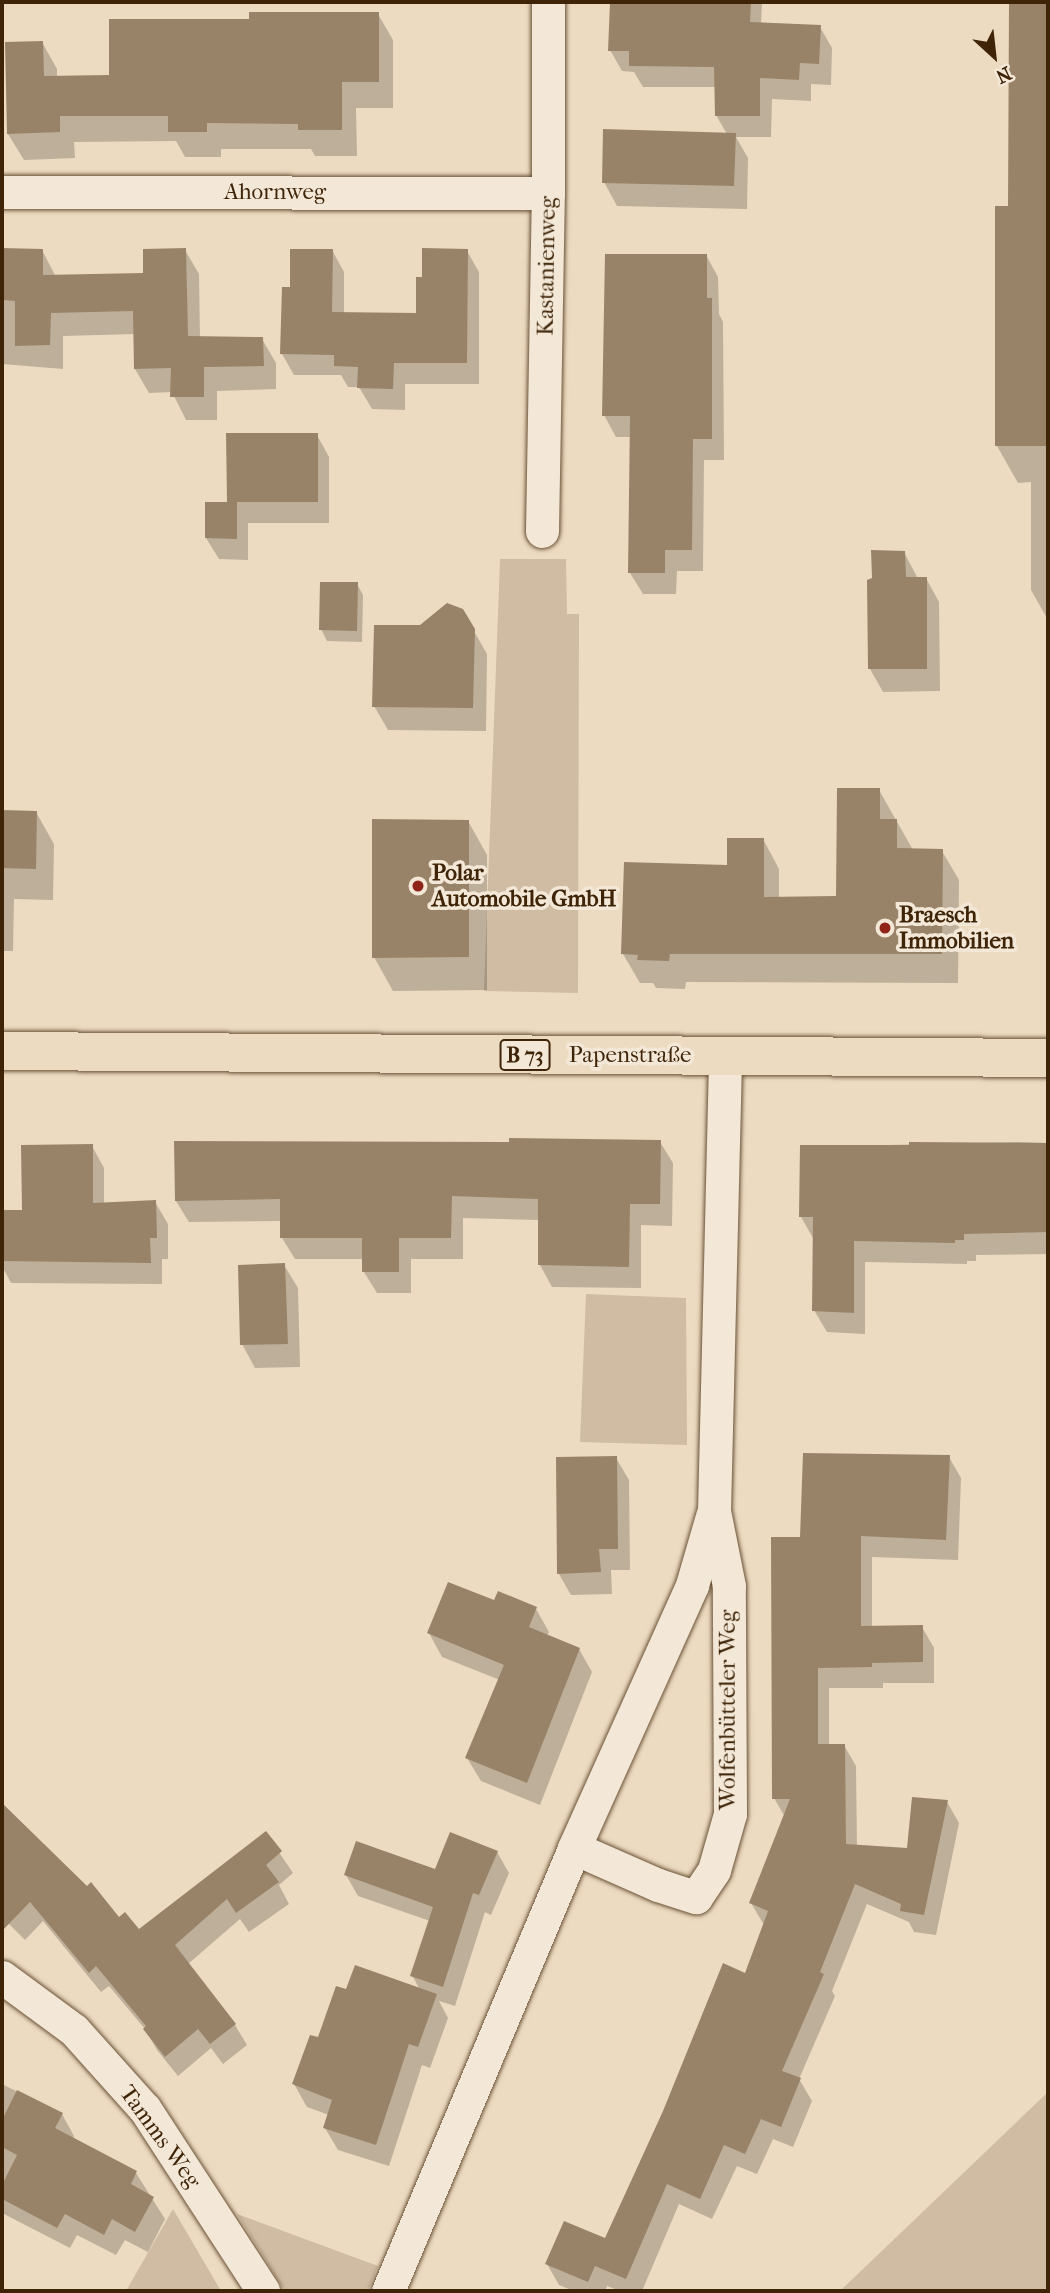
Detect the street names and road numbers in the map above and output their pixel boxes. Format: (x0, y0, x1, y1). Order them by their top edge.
street label: Ahornweg (224, 178, 326, 206)
street label: Kastanienweg (532, 196, 562, 336)
road number: B 73 (499, 1038, 551, 1072)
street label: Papenstraße (569, 1041, 691, 1069)
street label: Wolfenbütteler Weg (714, 1610, 742, 1810)
street label: Tamms Weg (113, 2080, 207, 2194)

